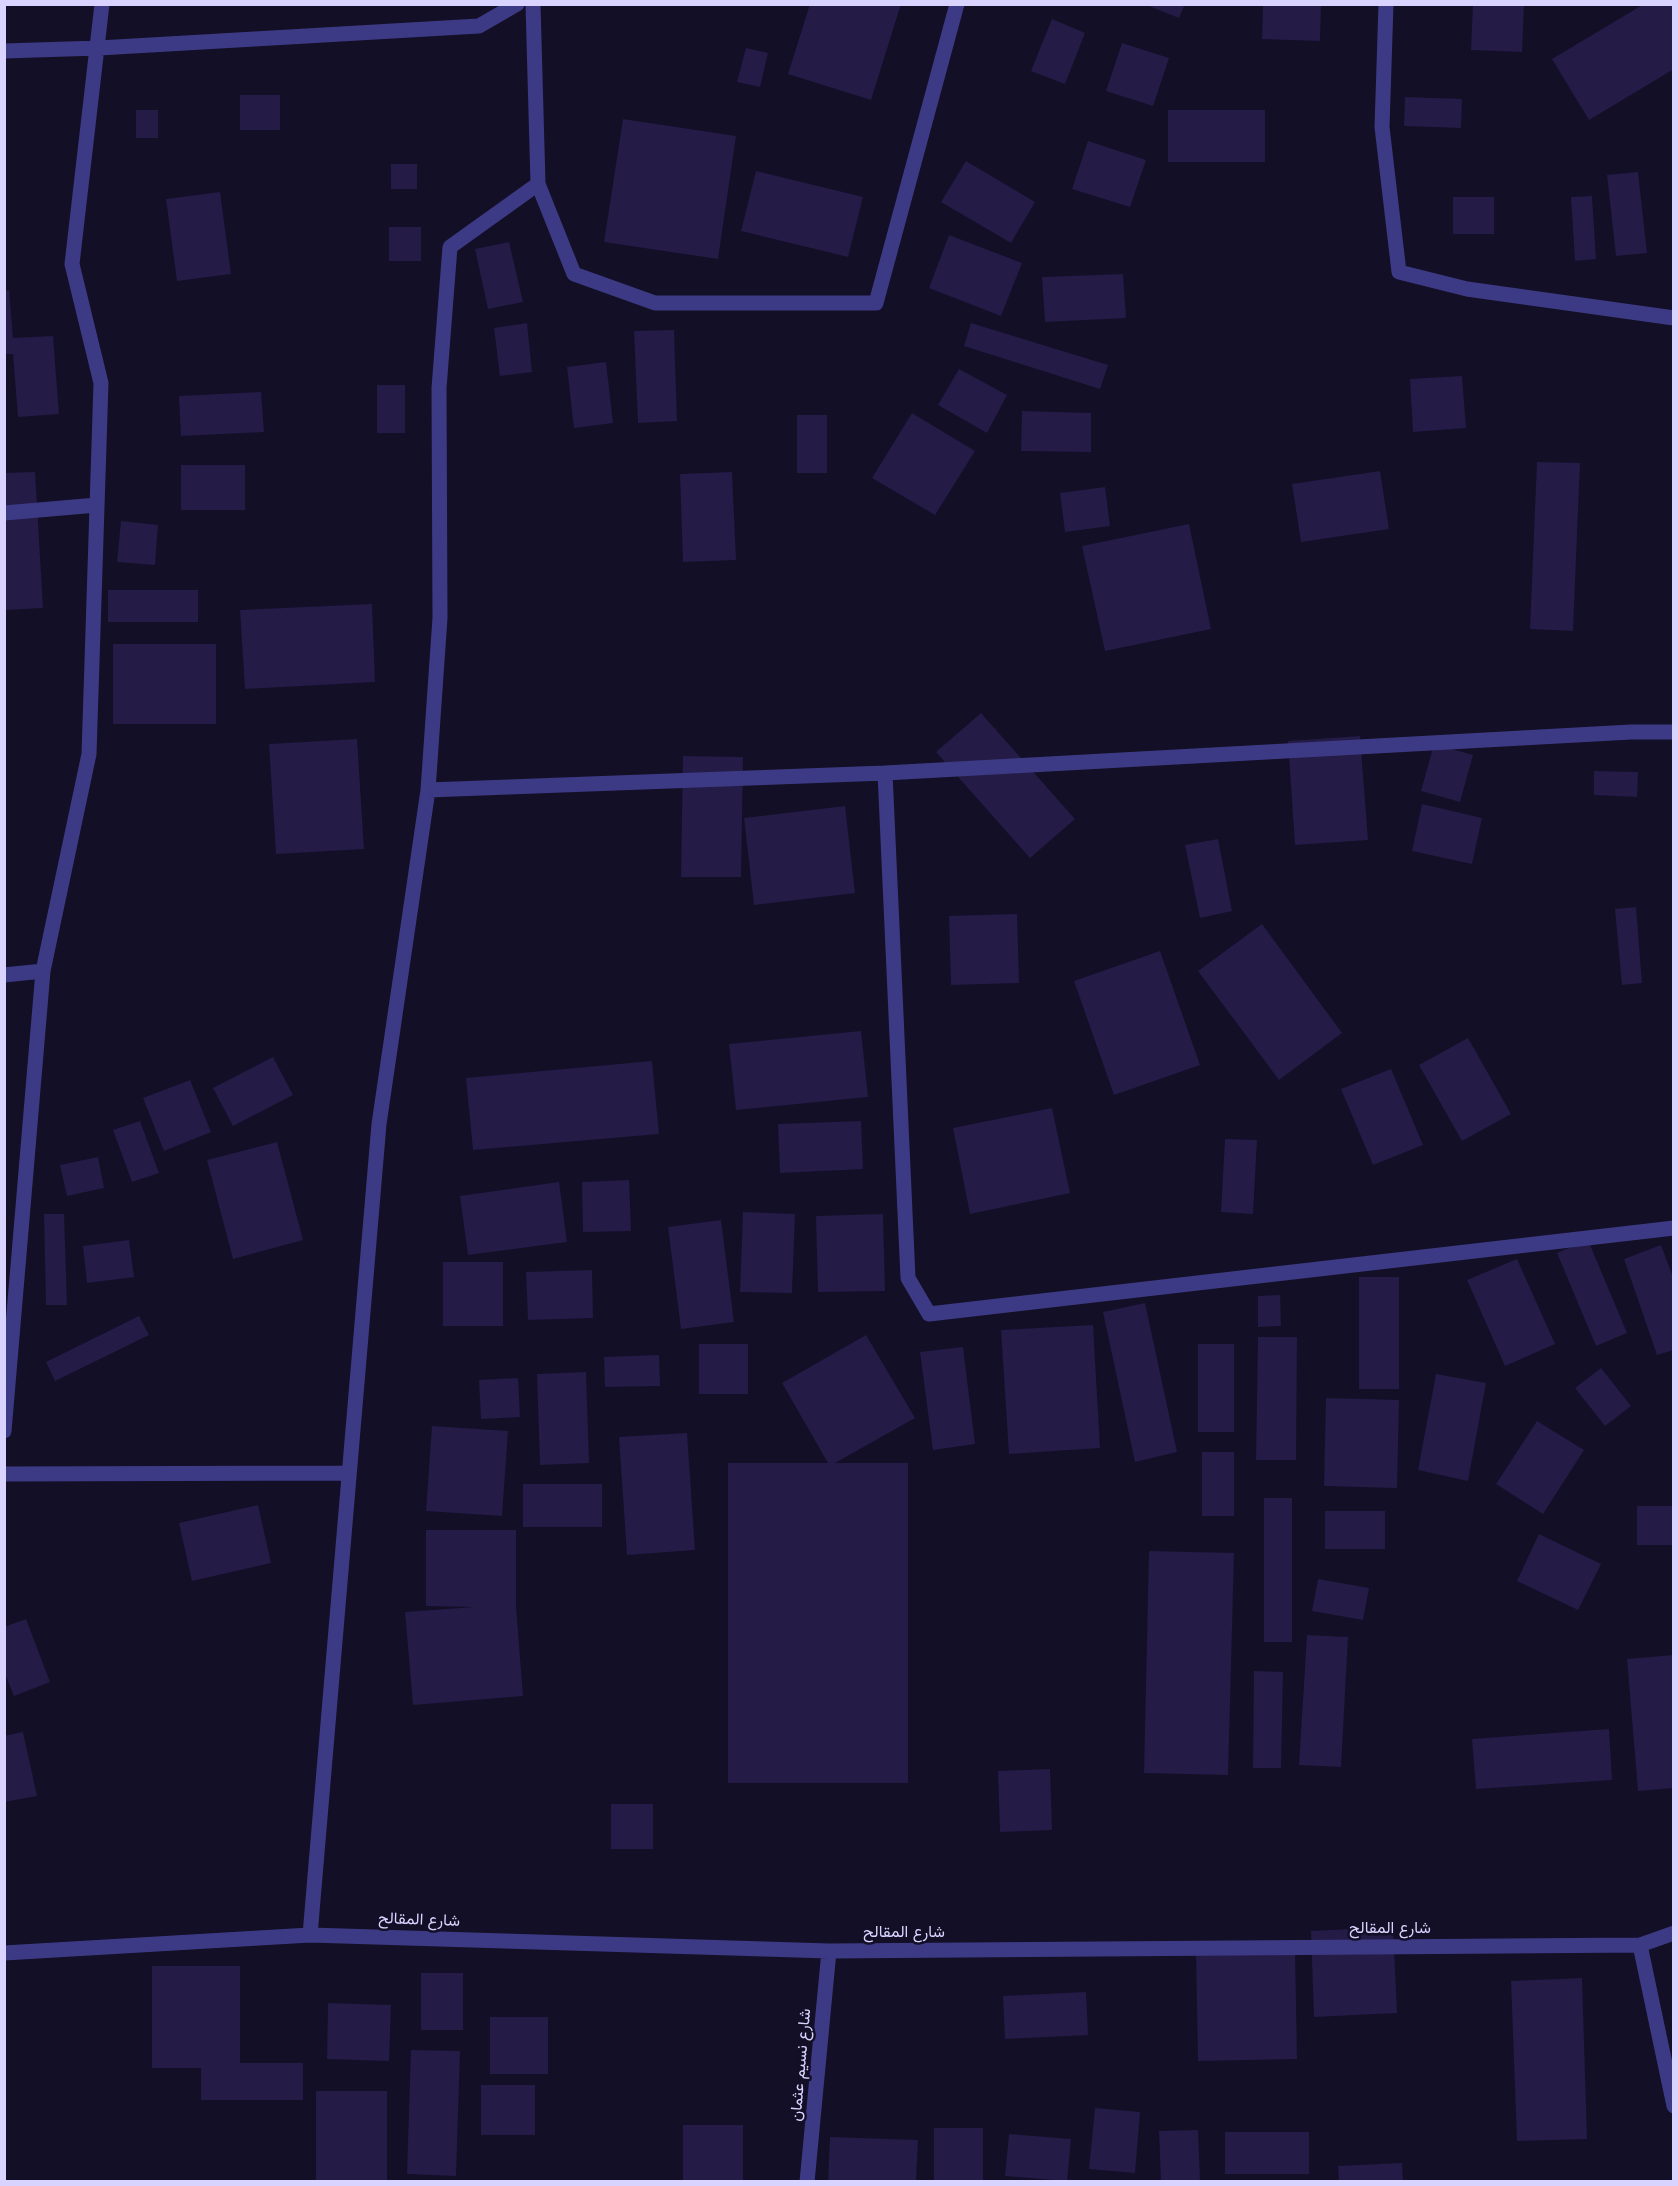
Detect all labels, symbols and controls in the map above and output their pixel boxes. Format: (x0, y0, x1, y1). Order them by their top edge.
street label: شارع المقالح (378, 1909, 460, 1931)
street label: شارع المقالح (1349, 1919, 1431, 1939)
street label: شارع المقالح (863, 1923, 945, 1943)
street label: شارع نسيم عثمان (786, 2008, 816, 2122)

